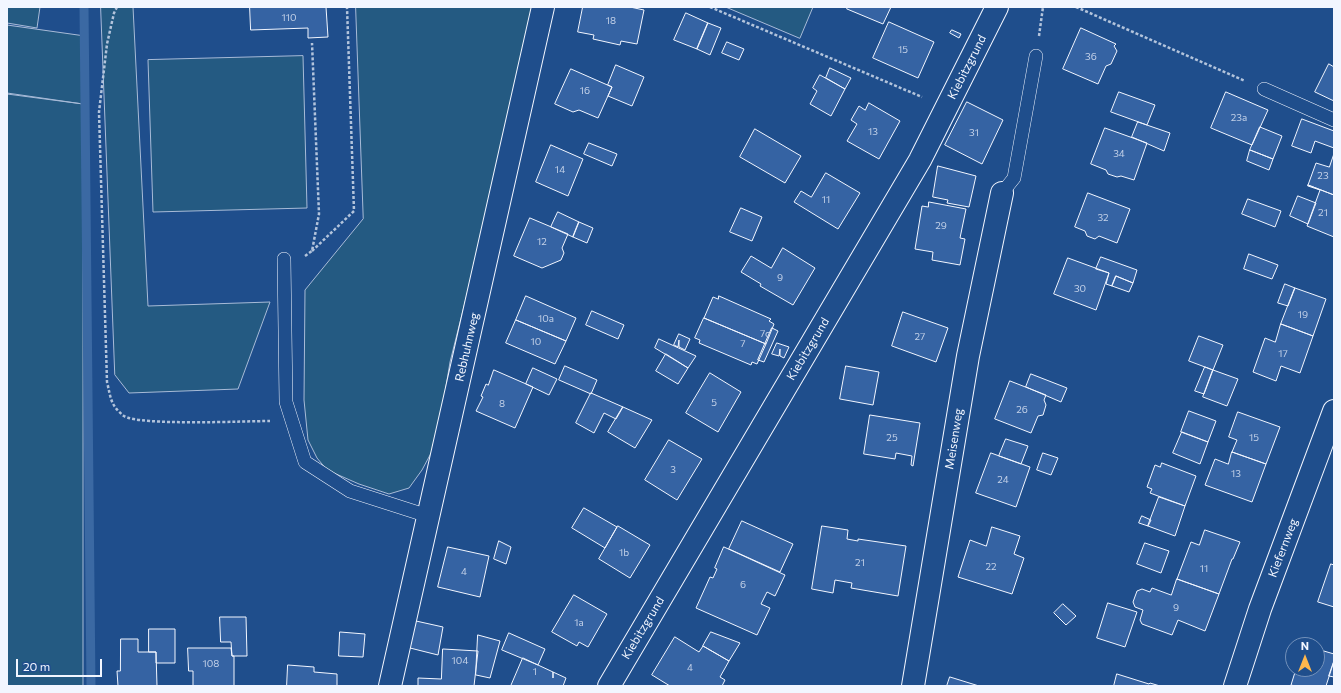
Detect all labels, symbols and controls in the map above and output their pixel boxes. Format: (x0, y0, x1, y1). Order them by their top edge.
house number: 110 (281, 12, 297, 24)
house number: 18 (606, 15, 616, 27)
street label: Kiebitzgrund (945, 32, 989, 102)
house number: 15 (898, 44, 908, 56)
house number: 36 (1085, 51, 1097, 63)
house number: 16 (580, 85, 590, 97)
house number: 23a (1231, 112, 1247, 124)
house number: 13 (868, 126, 878, 138)
house number: 31 (969, 127, 979, 139)
house number: 34 (1113, 148, 1125, 160)
house number: 14 (555, 164, 565, 176)
house number: 23 (1317, 170, 1329, 182)
house number: 11 (822, 194, 830, 206)
house number: 21 (1318, 207, 1328, 219)
house number: 32 (1097, 212, 1109, 224)
house number: 29 (935, 220, 947, 232)
house number: 12 (537, 236, 547, 248)
house number: 9 (777, 272, 783, 284)
house number: 30 (1074, 283, 1086, 295)
house number: 19 (1298, 309, 1308, 321)
street label: Rebhuhnweg (452, 311, 482, 383)
house number: 10a (538, 313, 554, 325)
street label: Kiebitzgrund (784, 315, 832, 383)
house number: 7c (760, 328, 770, 340)
house number: 27 (915, 331, 925, 343)
house number: 10 (531, 336, 541, 348)
house number: 7 (740, 338, 746, 350)
house number: 17 (1278, 348, 1288, 360)
house number: 5 (711, 397, 717, 409)
house number: 8 (499, 398, 505, 410)
house number: 26 (1016, 404, 1028, 416)
street label: Meisenweg (942, 407, 966, 471)
house number: 25 (886, 432, 898, 444)
house number: 15 (1249, 432, 1259, 444)
house number: 3 (670, 464, 676, 476)
house number: 13 (1231, 468, 1241, 480)
house number: 24 (997, 474, 1009, 486)
street label: Kiefernweg (1265, 517, 1301, 579)
house number: 1b (619, 547, 629, 559)
house number: 21 (855, 557, 865, 569)
house number: 22 (985, 561, 997, 573)
house number: 11 (1200, 563, 1208, 575)
house number: 4 (461, 566, 467, 578)
house number: 6 (740, 579, 746, 591)
street label: Kiebitzgrund (619, 594, 667, 662)
house number: 9 (1173, 602, 1179, 614)
house number: 1a (574, 617, 584, 629)
north arrow (1285, 637, 1325, 677)
text: N (1301, 639, 1309, 652)
scale bar (18, 651, 104, 677)
house number: 104 (452, 655, 468, 667)
house number: 108 (203, 658, 219, 670)
text: 20 m (23, 659, 50, 673)
house number: 4 (687, 662, 693, 674)
house number: 1 (533, 666, 537, 678)

